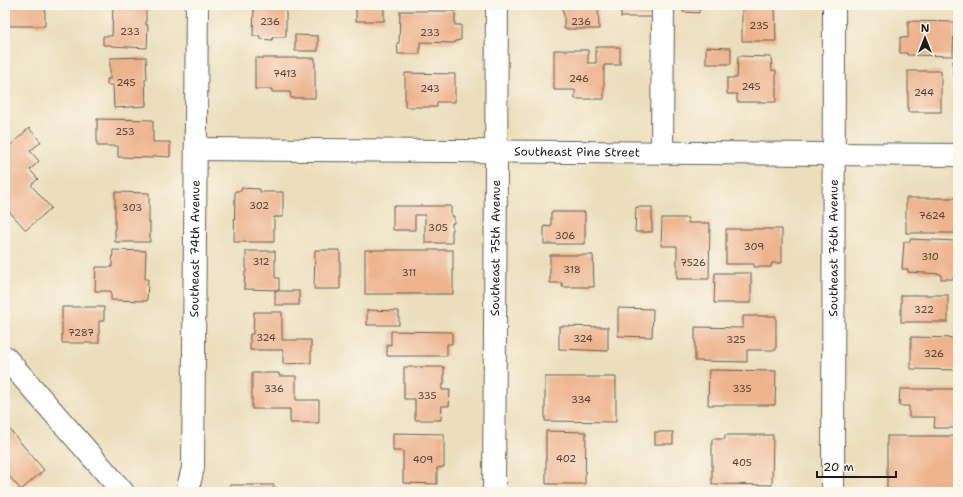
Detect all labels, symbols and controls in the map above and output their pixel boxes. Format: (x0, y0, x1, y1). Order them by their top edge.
house number: 236 (260, 15, 280, 28)
house number: 236 (571, 15, 591, 28)
north arrow (905, 18, 945, 58)
house number: 235 (749, 19, 769, 32)
text: N (921, 21, 930, 36)
house number: 233 (120, 25, 140, 38)
house number: 233 (420, 26, 440, 39)
house number: 7413 (273, 67, 297, 80)
house number: 246 (569, 72, 589, 85)
house number: 245 (116, 76, 136, 89)
house number: 245 (741, 80, 761, 93)
house number: 243 (420, 82, 440, 95)
house number: 244 (914, 86, 934, 99)
house number: 253 (115, 125, 135, 138)
street label: Southeast Pine Street (514, 143, 640, 160)
street label: Southeast 75th Avenue (487, 179, 504, 316)
street label: Southeast 76th Avenue (825, 179, 842, 317)
street label: Southeast 74th Avenue (186, 180, 203, 318)
house number: 302 (249, 199, 269, 212)
house number: 303 (122, 201, 142, 214)
house number: 7624 (919, 209, 945, 222)
house number: 305 (428, 221, 448, 234)
house number: 306 (555, 229, 575, 242)
house number: 309 (744, 240, 764, 253)
house number: 310 (921, 250, 939, 263)
house number: 312 (252, 255, 270, 268)
house number: 7526 (680, 256, 706, 269)
house number: 318 (563, 263, 581, 276)
house number: 311 (402, 266, 416, 279)
house number: 322 (914, 303, 934, 316)
house number: 7287 (68, 326, 94, 339)
house number: 324 (256, 331, 276, 344)
house number: 324 (573, 332, 593, 345)
house number: 325 (726, 333, 746, 346)
house number: 326 (924, 347, 944, 360)
house number: 336 (264, 382, 284, 395)
house number: 335 (732, 382, 752, 395)
house number: 335 (417, 389, 437, 402)
house number: 334 (571, 393, 591, 406)
house number: 402 (556, 452, 576, 465)
house number: 409 (413, 453, 433, 466)
scale bar (817, 453, 896, 479)
house number: 405 (732, 456, 752, 469)
text: 20 m (823, 459, 854, 475)

